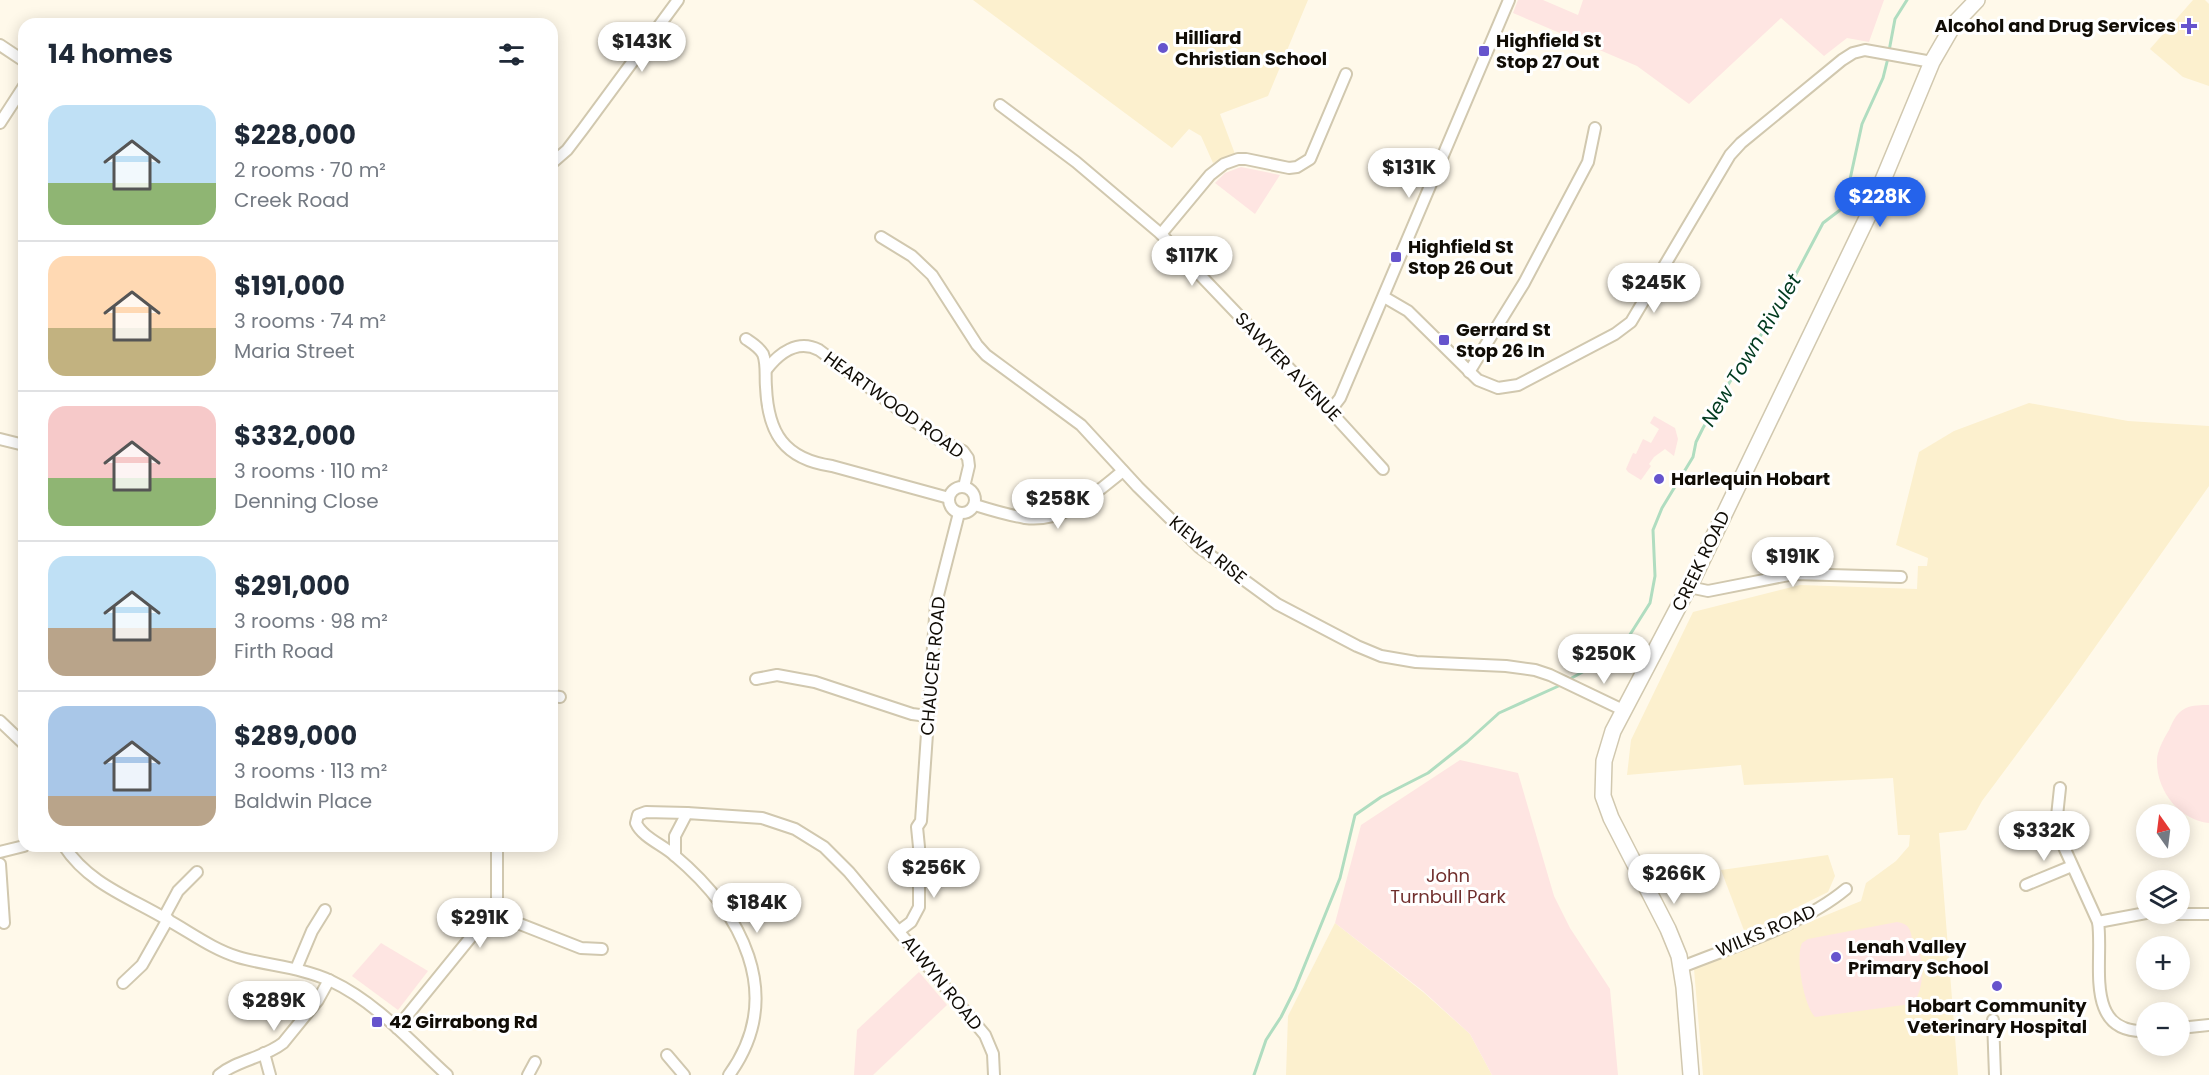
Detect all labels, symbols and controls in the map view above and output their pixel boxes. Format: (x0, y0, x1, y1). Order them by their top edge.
place label: Alcohol and Drug Services (1935, 13, 2176, 38)
marker: Alcohol and Drug Services (2180, 17, 2198, 35)
pin: $143K (600, 22, 684, 73)
place label: Hilliard Christian School (1175, 25, 1327, 71)
text: $143K (612, 27, 672, 55)
place label: Highfield St Stop 27 Out (1496, 28, 1601, 74)
text: 14 homes (48, 36, 173, 72)
icon: filters (495, 38, 528, 71)
marker: Hilliard Christian School (1156, 41, 1170, 55)
marker: Highfield St Stop 27 Out (1477, 44, 1491, 58)
text: $228,000 (234, 117, 356, 153)
icon: home (96, 129, 168, 201)
pin: $131K (1367, 148, 1451, 199)
text: $131K (1382, 153, 1436, 181)
text: 2 rooms · 70 m² (234, 156, 386, 184)
pin: $228K (1838, 177, 1922, 228)
text: $228K (1849, 182, 1911, 210)
text: Creek Road (234, 186, 349, 214)
place label: Highfield St Stop 26 Out (1408, 234, 1513, 280)
pin: $117K (1150, 236, 1234, 287)
text: $117K (1166, 241, 1218, 269)
marker: Highfield St Stop 26 Out (1389, 250, 1403, 264)
pin: $245K (1612, 263, 1696, 314)
text: $191,000 (234, 268, 345, 304)
text: $245K (1621, 268, 1687, 296)
water label: New Town Rivulet (1694, 268, 1808, 431)
icon: home (96, 280, 168, 352)
street label: SAWYER AVENUE (1230, 306, 1347, 427)
text: 3 rooms · 74 m² (234, 307, 386, 335)
place label: Gerrard St Stop 26 In (1456, 317, 1551, 363)
marker: Gerrard St Stop 26 In (1437, 333, 1451, 347)
text: Maria Street (234, 337, 355, 365)
street label: HEARTWOOD ROAD (819, 345, 970, 464)
text: $332,000 (234, 418, 356, 454)
icon: home (96, 430, 168, 502)
text: 3 rooms · 110 m² (234, 457, 388, 485)
place label: Harlequin Hobart (1671, 466, 1830, 491)
marker: Harlequin Hobart (1652, 472, 1666, 486)
pin: $258K (1016, 479, 1100, 530)
text: $258K (1026, 484, 1090, 512)
text: Denning Close (234, 487, 379, 515)
street label: CREEK ROAD (1665, 506, 1736, 615)
street label: KIEWA RISE (1164, 510, 1252, 589)
pin: $191K (1751, 537, 1835, 588)
text: $191K (1766, 542, 1820, 570)
text: $291,000 (234, 568, 350, 604)
icon: home (96, 580, 168, 652)
street label: CHAUCER ROAD (914, 595, 951, 737)
text: 3 rooms · 98 m² (234, 607, 388, 635)
pin: $250K (1562, 634, 1646, 685)
text: Firth Road (234, 637, 334, 665)
text: $250K (1572, 639, 1636, 667)
text: $289,000 (234, 718, 357, 754)
icon: home (96, 730, 168, 802)
text: 3 rooms · 113 m² (234, 757, 387, 785)
text: Baldwin Place (234, 787, 372, 815)
north arrow (2136, 804, 2190, 858)
map controls (2136, 804, 2190, 1056)
pin: $332K (2002, 811, 2086, 862)
text: $332K (2013, 816, 2075, 844)
pin: $256K (892, 848, 976, 899)
text: $256K (902, 853, 966, 881)
pin: $266K (1632, 854, 1716, 905)
text: $266K (1642, 859, 1706, 887)
park label: John Turnbull Park (1390, 863, 1506, 909)
button: layers (2136, 870, 2190, 924)
pin: $184K (715, 883, 799, 934)
text: $184K (726, 888, 788, 916)
pin: $291K (438, 898, 522, 949)
street label: WILKS ROAD (1712, 898, 1819, 963)
text: $291K (451, 903, 509, 931)
street label: ALWYN ROAD (896, 930, 988, 1035)
place label: Lenah Valley Primary School (1848, 934, 1989, 980)
button: + (2136, 936, 2190, 990)
marker: Lenah Valley Primary School (1829, 950, 1843, 964)
marker: Hobart Community Veterinary Hospital (1990, 979, 2004, 993)
pin: $289K (232, 981, 316, 1032)
text: $289K (242, 986, 306, 1014)
place label: Hobart Community Veterinary Hospital (1907, 993, 2087, 1039)
button: − (2136, 1002, 2190, 1056)
place label: 42 Girrabong Rd (389, 1009, 538, 1034)
marker: 42 Girrabong Rd (370, 1015, 384, 1029)

